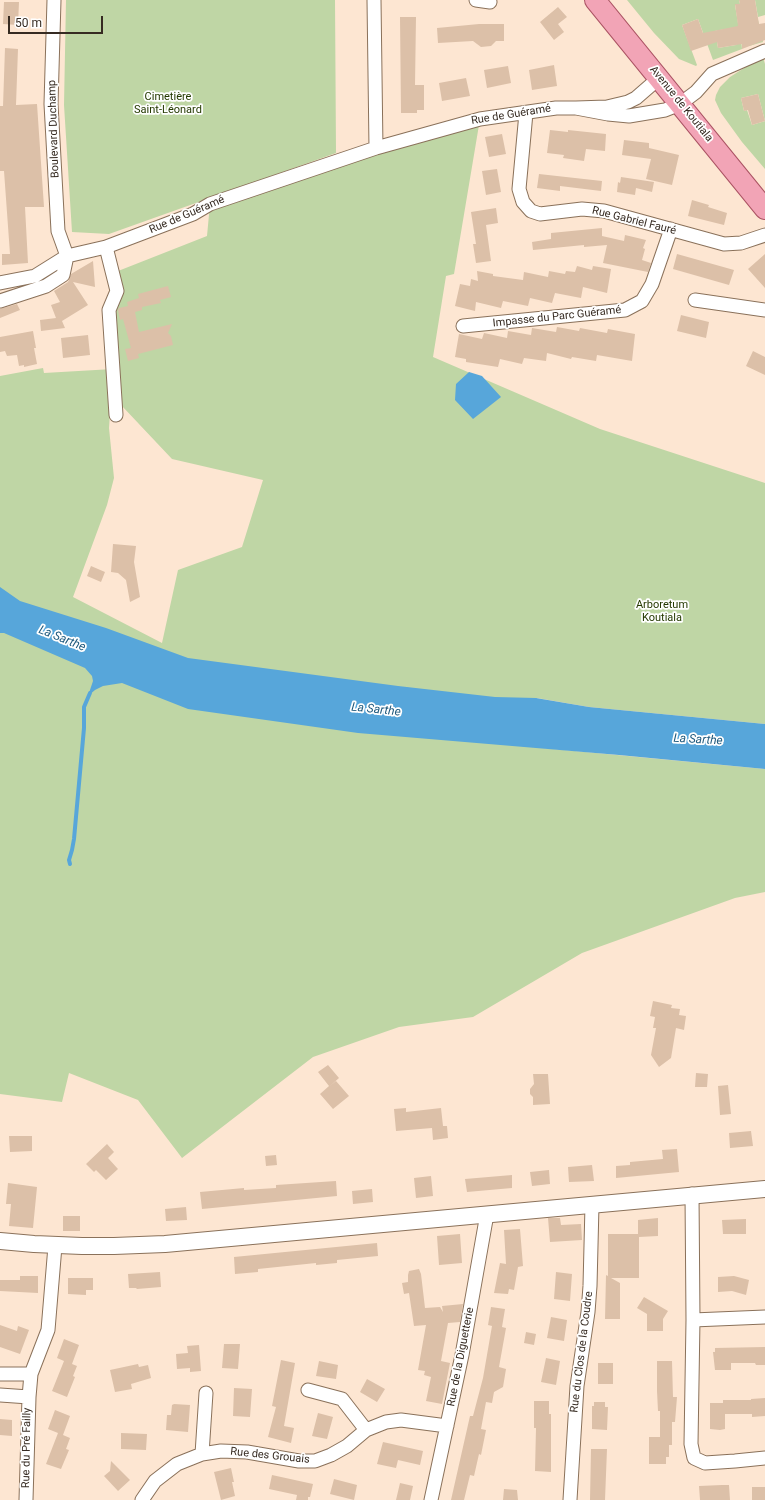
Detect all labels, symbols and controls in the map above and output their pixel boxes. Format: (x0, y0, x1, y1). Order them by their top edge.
scale bar (10, 8, 105, 34)
text: 50 m (15, 16, 42, 30)
street label: Avenue de Koutiala (646, 64, 716, 144)
street label: Boulevard Duchamp (46, 80, 62, 178)
park label: Cimetière Saint-Léonard (134, 90, 202, 116)
street label: Rue de Guéramé (470, 102, 552, 128)
street label: Rue de Guéramé (147, 193, 227, 237)
street label: Rue Gabriel Fauré (591, 204, 677, 238)
street label: Impasse du Parc Guéramé (492, 304, 622, 330)
park label: Arboretum Koutiala (636, 598, 688, 624)
water label: La Sarthe (36, 623, 88, 655)
water label: La Sarthe (351, 700, 401, 720)
water label: La Sarthe (673, 732, 723, 748)
street label: Rue du Clos de la Coudre (568, 1291, 596, 1413)
street label: Rue de la Diguetterie (445, 1306, 477, 1408)
street label: Rue du Pré Failly (20, 1408, 34, 1488)
street label: Rue des Grouais (230, 1445, 310, 1467)

